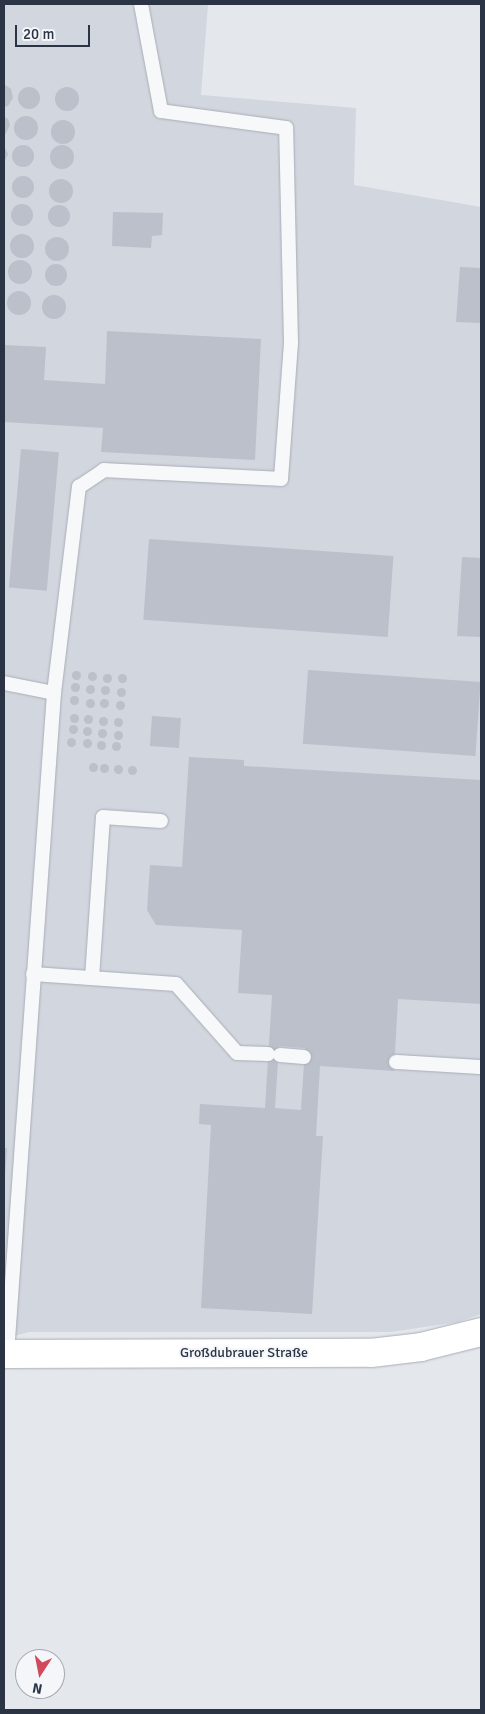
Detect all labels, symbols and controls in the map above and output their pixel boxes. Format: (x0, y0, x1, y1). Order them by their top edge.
scale bar (18, 15, 92, 47)
text: 20 m (23, 25, 54, 43)
street label: Großdubrauer Straße (180, 1345, 308, 1361)
north arrow (15, 1649, 65, 1699)
text: N (31, 1679, 44, 1698)

